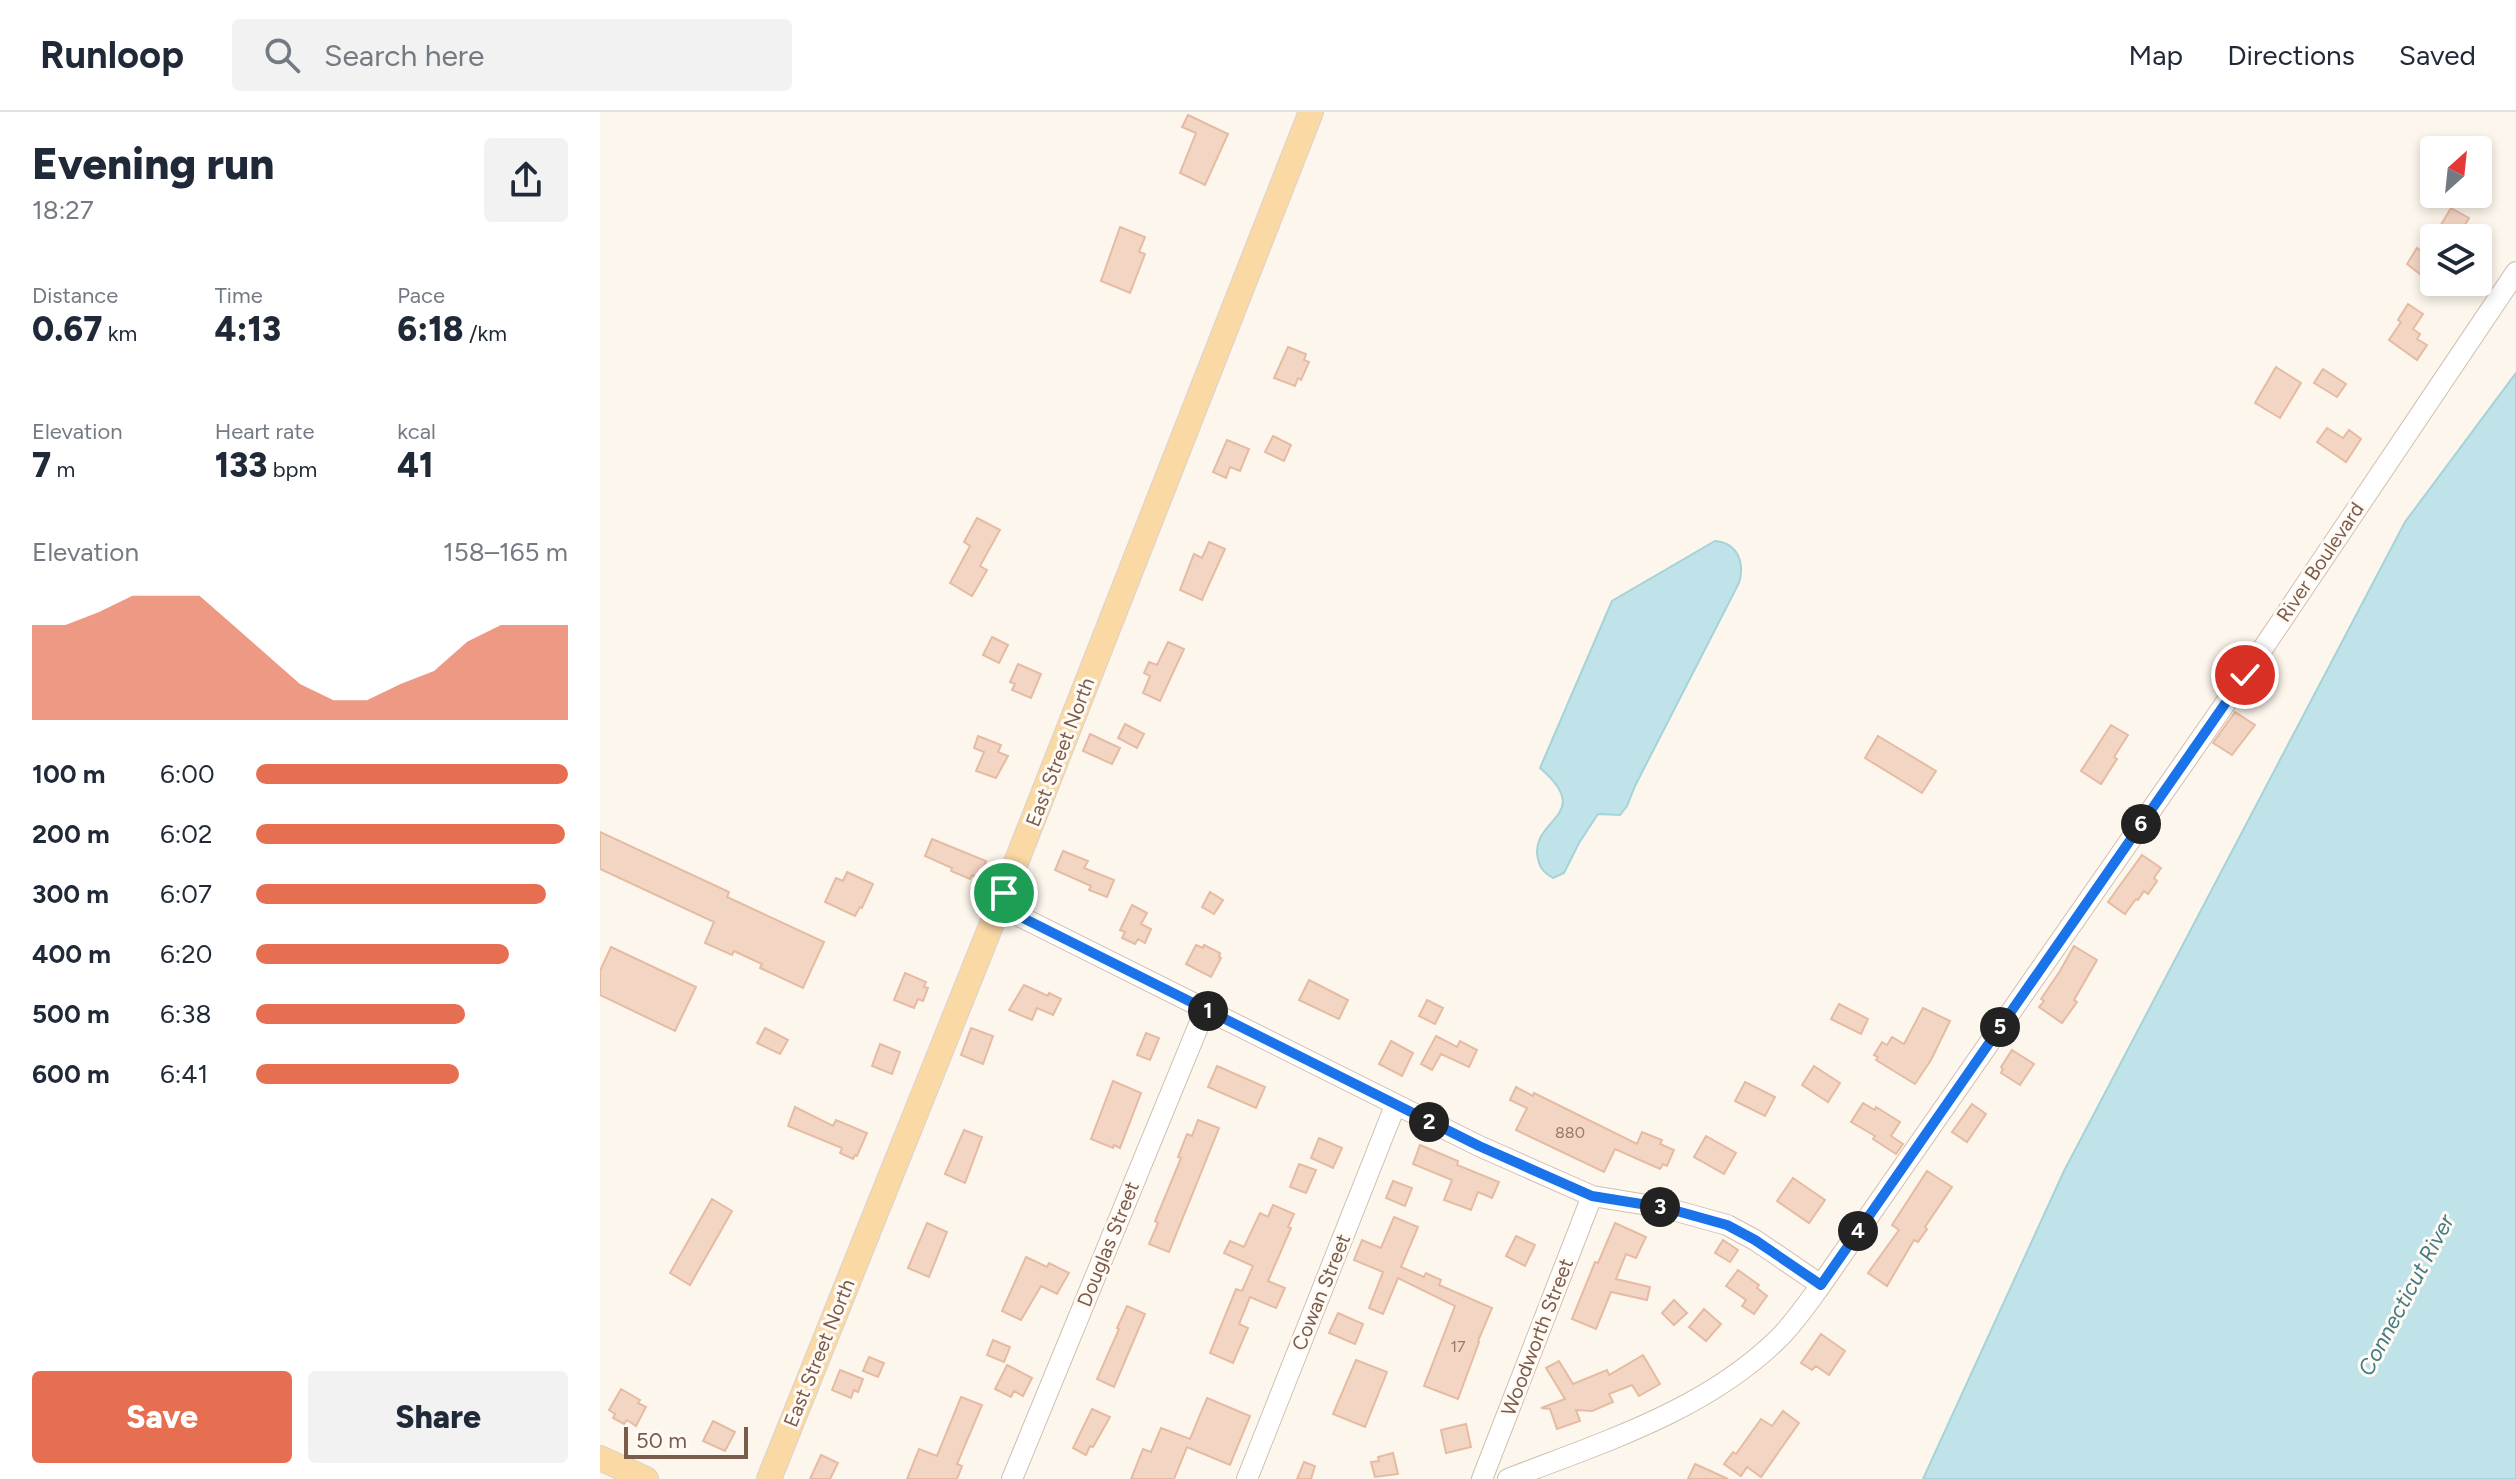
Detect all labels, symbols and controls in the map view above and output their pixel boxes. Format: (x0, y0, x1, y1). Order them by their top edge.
search box (232, 19, 792, 91)
text: Runloop (40, 32, 184, 78)
icon: search (260, 33, 304, 77)
text: Search here (324, 37, 484, 74)
text: Map (2129, 38, 2183, 72)
text: Directions (2227, 38, 2355, 72)
text: Saved (2399, 38, 2476, 72)
north arrow (2420, 136, 2492, 208)
map controls (2420, 136, 2492, 296)
text: Evening run (32, 137, 274, 190)
button: share (484, 138, 568, 222)
text: 18:27 (32, 194, 94, 226)
button: layers (2420, 224, 2492, 296)
text: Distance (32, 282, 118, 309)
text: Time (215, 282, 263, 309)
text: Pace (397, 282, 445, 309)
text: 0.67 (32, 309, 102, 350)
text: 4:13 (215, 309, 281, 350)
text: 6:18 (397, 309, 464, 350)
text: km (102, 320, 137, 347)
text: /km (464, 320, 507, 347)
text: Elevation (32, 418, 122, 445)
text: Heart rate (215, 418, 315, 445)
text: kcal (397, 418, 436, 445)
text: 7 (32, 445, 51, 486)
text: 133 (215, 445, 267, 486)
text: 41 (397, 445, 434, 486)
text: m (51, 456, 75, 483)
text: bpm (267, 456, 317, 483)
street label: River Boulevard (2271, 498, 2369, 626)
text: Elevation (32, 536, 139, 568)
text: 158–165 m (443, 536, 568, 568)
pin (2211, 641, 2279, 709)
icon: check (2223, 653, 2267, 697)
street label: East Street North (1021, 674, 1099, 830)
text: 100 m (32, 758, 106, 790)
text: 6:00 (160, 758, 215, 790)
pin: 6 (2121, 804, 2161, 844)
text: 6 (2135, 810, 2147, 837)
text: 200 m (32, 818, 110, 850)
text: 6:02 (160, 818, 213, 850)
pin (970, 859, 1038, 927)
icon: arrive (982, 871, 1026, 915)
text: 300 m (32, 878, 109, 910)
text: 6:07 (160, 878, 212, 910)
text: 400 m (32, 938, 111, 970)
text: 6:20 (160, 938, 213, 970)
pin: 1 (1188, 991, 1228, 1031)
text: 1 (1203, 997, 1213, 1024)
text: 500 m (32, 998, 110, 1030)
text: 6:38 (160, 998, 211, 1030)
pin: 5 (1980, 1007, 2020, 1047)
text: 5 (1994, 1013, 2006, 1040)
text: 600 m (32, 1058, 110, 1090)
text: 6:41 (160, 1058, 208, 1090)
pin: 2 (1409, 1102, 1449, 1142)
text: 2 (1423, 1108, 1435, 1135)
house number: 880 (1555, 1123, 1585, 1142)
street label: Douglas Street (1072, 1178, 1144, 1310)
pin: 3 (1640, 1187, 1680, 1227)
text: 3 (1654, 1193, 1666, 1220)
water label: Connecticut River (2352, 1208, 2461, 1380)
pin: 4 (1838, 1211, 1878, 1251)
text: 4 (1851, 1217, 1865, 1244)
street label: Cowan Street (1287, 1230, 1355, 1354)
street label: Woodworth Street (1496, 1255, 1578, 1419)
street label: East Street North (778, 1276, 860, 1430)
house number: 17 (1450, 1337, 1466, 1356)
button: Save (32, 1371, 292, 1463)
button: Share (308, 1371, 568, 1463)
scale bar (624, 1423, 748, 1459)
text: 50 m (636, 1427, 687, 1454)

